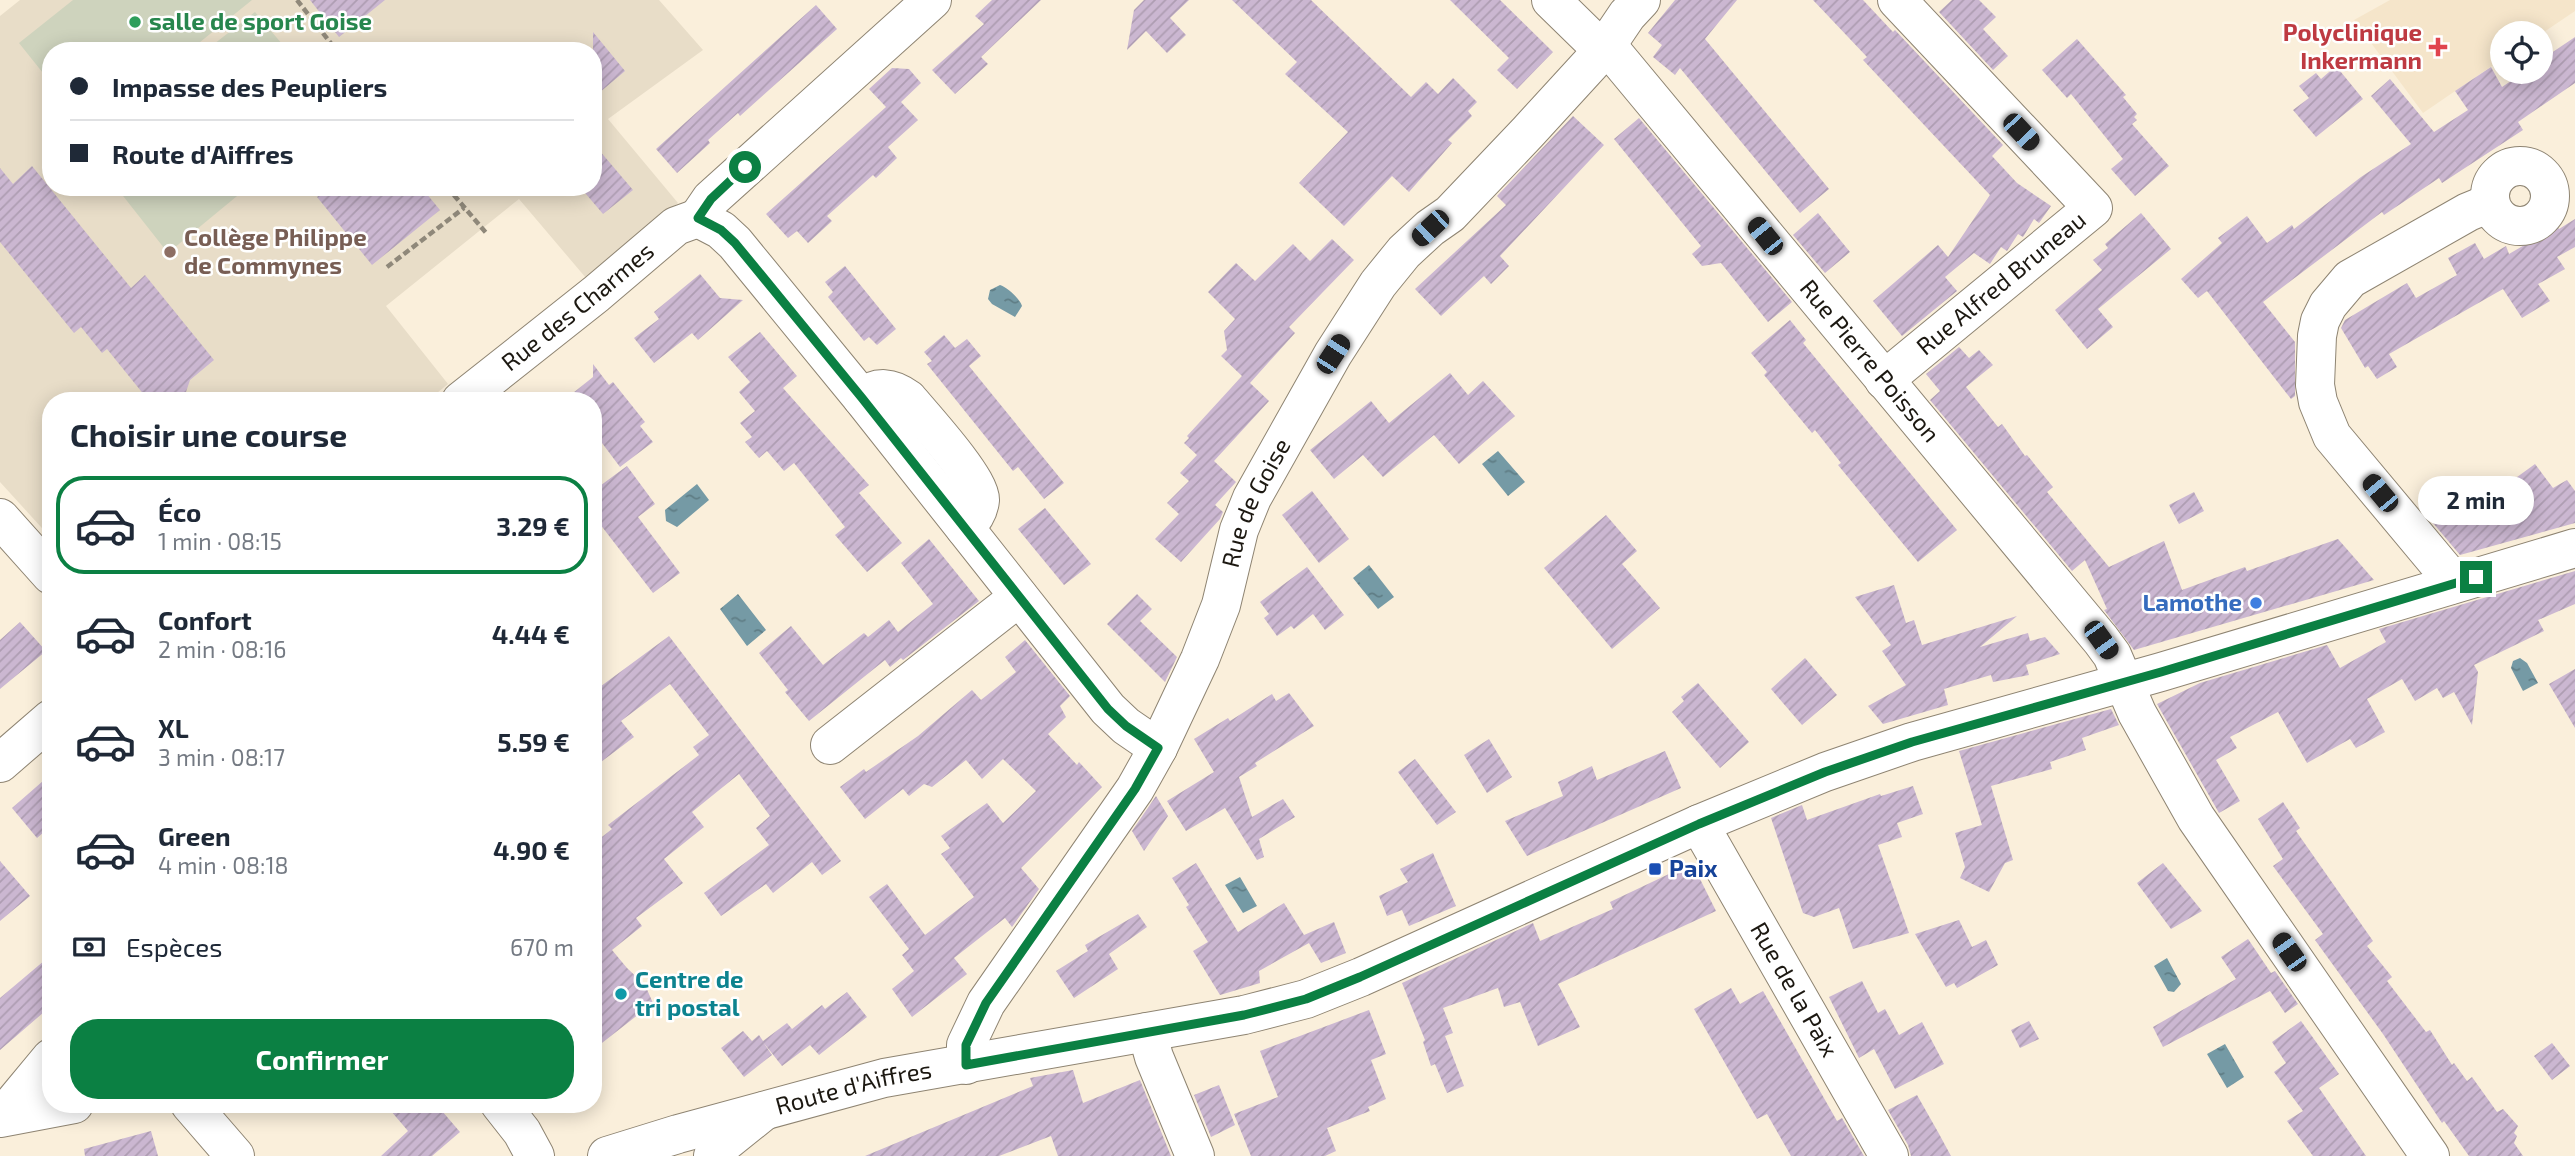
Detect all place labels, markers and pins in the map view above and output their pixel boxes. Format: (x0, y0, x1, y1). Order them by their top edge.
place label: salle de sport Goise (149, 6, 372, 35)
marker: salle de sport Goise (127, 14, 143, 30)
place label: Polyclinique Inkermann (2283, 17, 2422, 74)
marker: Polyclinique Inkermann (2428, 37, 2448, 57)
place label: Collège Philippe de Commynes (184, 222, 367, 279)
marker: Collège Philippe de Commynes (162, 244, 178, 260)
place label: Lamothe (2142, 587, 2242, 616)
marker: Lamothe (2248, 595, 2264, 611)
place label: Paix (1669, 853, 1718, 882)
marker: Paix (1647, 861, 1663, 877)
place label: Centre de tri postal (635, 964, 744, 1021)
marker: Centre de tri postal (613, 986, 629, 1002)

